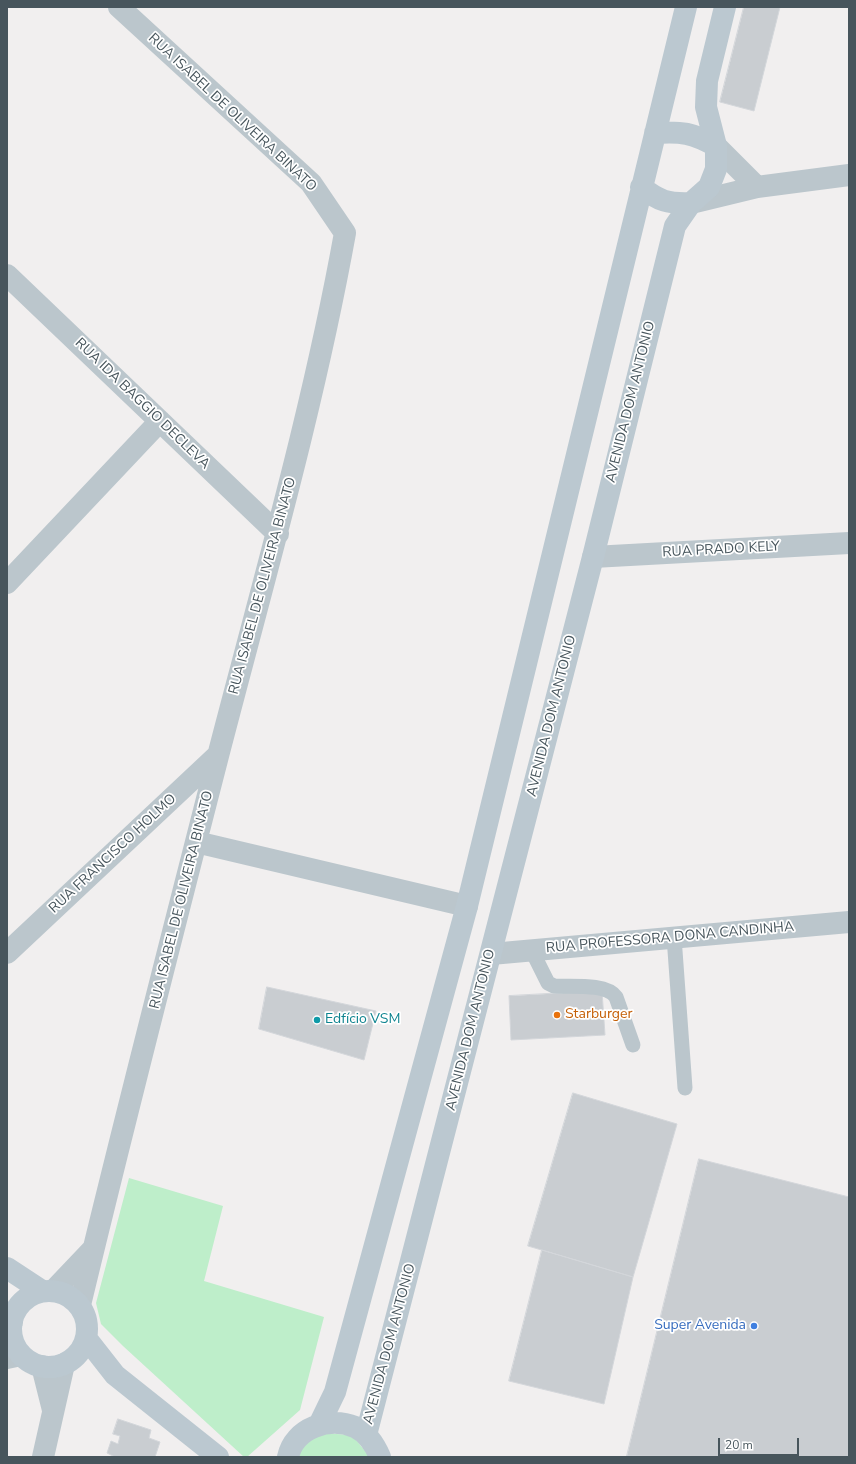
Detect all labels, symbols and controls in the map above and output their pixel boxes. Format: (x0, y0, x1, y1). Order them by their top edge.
street label: RUA ISABEL DE OLIVEIRA BINATO (144, 30, 320, 196)
street label: AVENIDA DOM ANTONIO (603, 320, 659, 484)
street label: RUA IDA BAGGIO DECLEVA (71, 335, 213, 473)
street label: RUA ISABEL DE OLIVEIRA BINATO (226, 476, 300, 696)
street label: RUA PRADO KELY (662, 539, 780, 561)
street label: AVENIDA DOM ANTONIO (524, 634, 580, 798)
street label: RUA ISABEL DE OLIVEIRA BINATO (147, 789, 217, 1011)
street label: RUA FRANCISCO HOLMO (46, 791, 180, 917)
street label: RUA PROFESSORA DONA CANDINHA (545, 919, 795, 957)
street label: AVENIDA DOM ANTONIO (443, 948, 499, 1112)
place label: Starburger (565, 1007, 633, 1023)
marker: Starburger (552, 1010, 562, 1020)
place label: Edfício VSM (325, 1012, 400, 1028)
marker: Edfício VSM (312, 1015, 322, 1025)
street label: AVENIDA DOM ANTONIO (360, 1262, 420, 1426)
place label: Super Avenida (654, 1318, 746, 1334)
marker: Super Avenida (749, 1321, 759, 1331)
scale bar (720, 1430, 801, 1456)
text: 20 m (725, 1437, 753, 1453)

